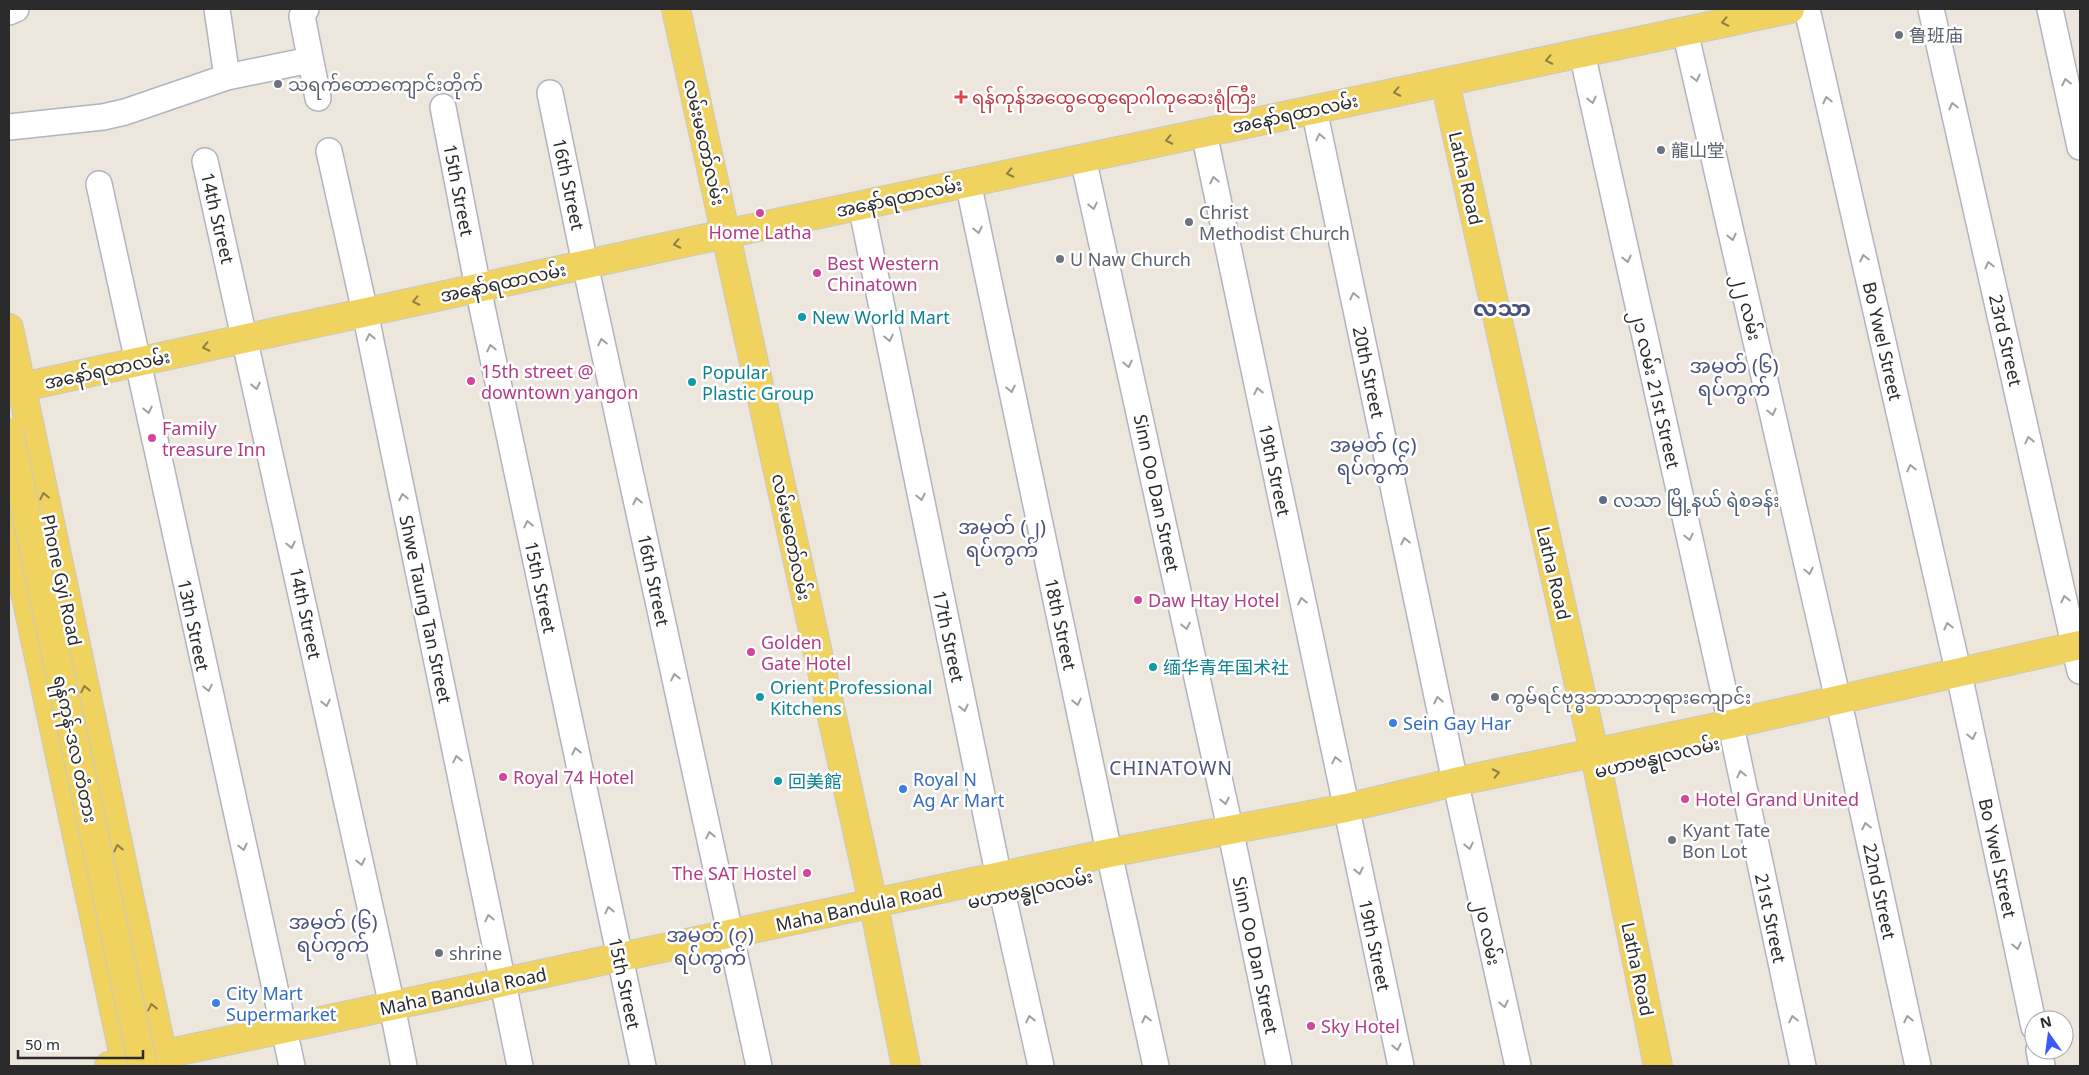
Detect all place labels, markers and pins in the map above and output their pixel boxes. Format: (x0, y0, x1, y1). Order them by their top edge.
place label: 鲁班庙 (1909, 23, 1963, 47)
marker: 鲁班庙 (1893, 29, 1905, 41)
place label: သရက်တောကျောင်းတိုက် (288, 71, 483, 100)
marker: သရက်တောကျောင်းတိုက် (272, 78, 284, 90)
place label: ရန်ကုန်အထွေထွေရောဂါကုဆေးရုံကြီး (972, 84, 1256, 113)
marker: ရန်ကုန်အထွေထွေရောဂါကုဆေးရုံကြီး (954, 90, 968, 104)
place label: 龍山堂 (1671, 138, 1725, 162)
marker: 龍山堂 (1655, 144, 1667, 156)
place label: Christ Methodist Church (1199, 200, 1350, 245)
marker: Home Latha (754, 207, 766, 219)
marker: Christ Methodist Church (1183, 216, 1195, 228)
place label: Home Latha (708, 220, 812, 244)
place label: U Naw Church (1070, 247, 1191, 271)
place label: Best Western Chinatown (827, 251, 939, 296)
marker: U Naw Church (1054, 253, 1066, 265)
marker: Best Western Chinatown (811, 267, 823, 279)
place label: New World Mart (812, 305, 950, 329)
marker: New World Mart (796, 311, 808, 323)
place label: 15th street @ downtown yangon (481, 359, 638, 404)
place label: Popular Plastic Group (702, 360, 814, 405)
marker: 15th street @ downtown yangon (465, 375, 477, 387)
marker: Popular Plastic Group (686, 376, 698, 388)
place label: Family treasure Inn (162, 416, 266, 461)
marker: Family treasure Inn (146, 432, 158, 444)
place label: လသာ မြို့နယ် ရဲစခန်း (1613, 487, 1780, 516)
marker: လသာ မြို့နယ် ရဲစခန်း (1597, 494, 1609, 506)
place label: Daw Htay Hotel (1148, 588, 1279, 612)
marker: Daw Htay Hotel (1132, 594, 1144, 606)
place label: Golden Gate Hotel (761, 630, 851, 675)
marker: Golden Gate Hotel (745, 646, 757, 658)
place label: 缅华青年国术社 (1163, 655, 1289, 679)
marker: 缅华青年国术社 (1147, 661, 1159, 673)
place label: Orient Professional Kitchens (770, 675, 932, 720)
place label: ကွမ်ရင်ဗုဒ္ဓဘာသာဘုရားကျောင်း (1505, 685, 1751, 713)
marker: Orient Professional Kitchens (754, 691, 766, 703)
marker: ကွမ်ရင်ဗုဒ္ဓဘာသာဘုရားကျောင်း (1489, 691, 1501, 703)
place label: Sein Gay Har (1403, 711, 1512, 735)
marker: Sein Gay Har (1387, 717, 1399, 729)
place label: Royal 74 Hotel (513, 765, 634, 789)
place label: Royal N Ag Ar Mart (913, 767, 1005, 812)
place label: 回美館 (788, 769, 842, 793)
marker: Royal 74 Hotel (497, 771, 509, 783)
marker: 回美館 (772, 775, 784, 787)
marker: Royal N Ag Ar Mart (897, 783, 909, 795)
place label: Hotel Grand United (1695, 787, 1859, 811)
marker: Hotel Grand United (1679, 793, 1691, 805)
place label: Kyant Tate Bon Lot (1682, 818, 1770, 863)
marker: Kyant Tate Bon Lot (1666, 834, 1678, 846)
place label: The SAT Hostel (672, 861, 797, 885)
marker: The SAT Hostel (801, 867, 813, 879)
place label: shrine (449, 941, 502, 965)
marker: shrine (433, 947, 445, 959)
place label: City Mart Supermarket (226, 981, 337, 1026)
marker: City Mart Supermarket (210, 997, 222, 1009)
place label: Sky Hotel (1321, 1014, 1400, 1038)
marker: Sky Hotel (1305, 1020, 1317, 1032)

